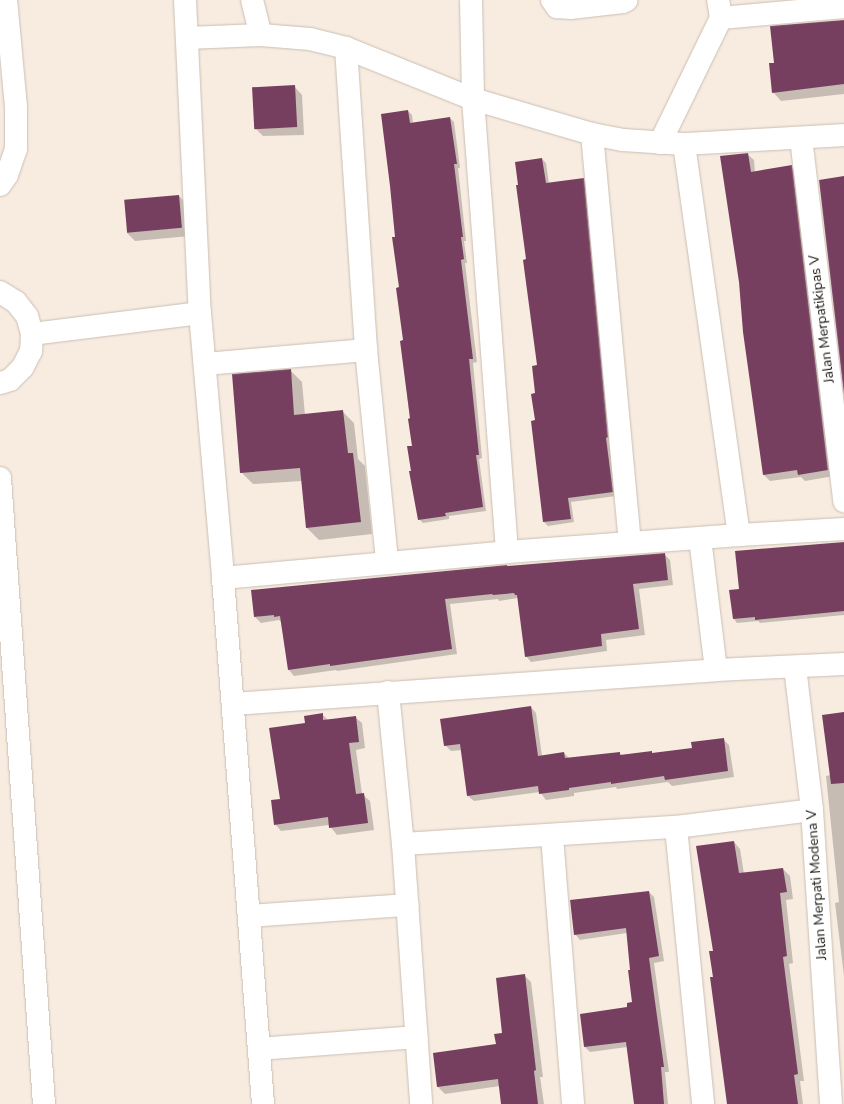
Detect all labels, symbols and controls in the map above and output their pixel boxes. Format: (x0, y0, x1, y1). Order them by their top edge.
street label: Jalan Merpatikipas V (806, 254, 838, 384)
street label: Jalan Merpati Modena V (803, 809, 831, 961)

